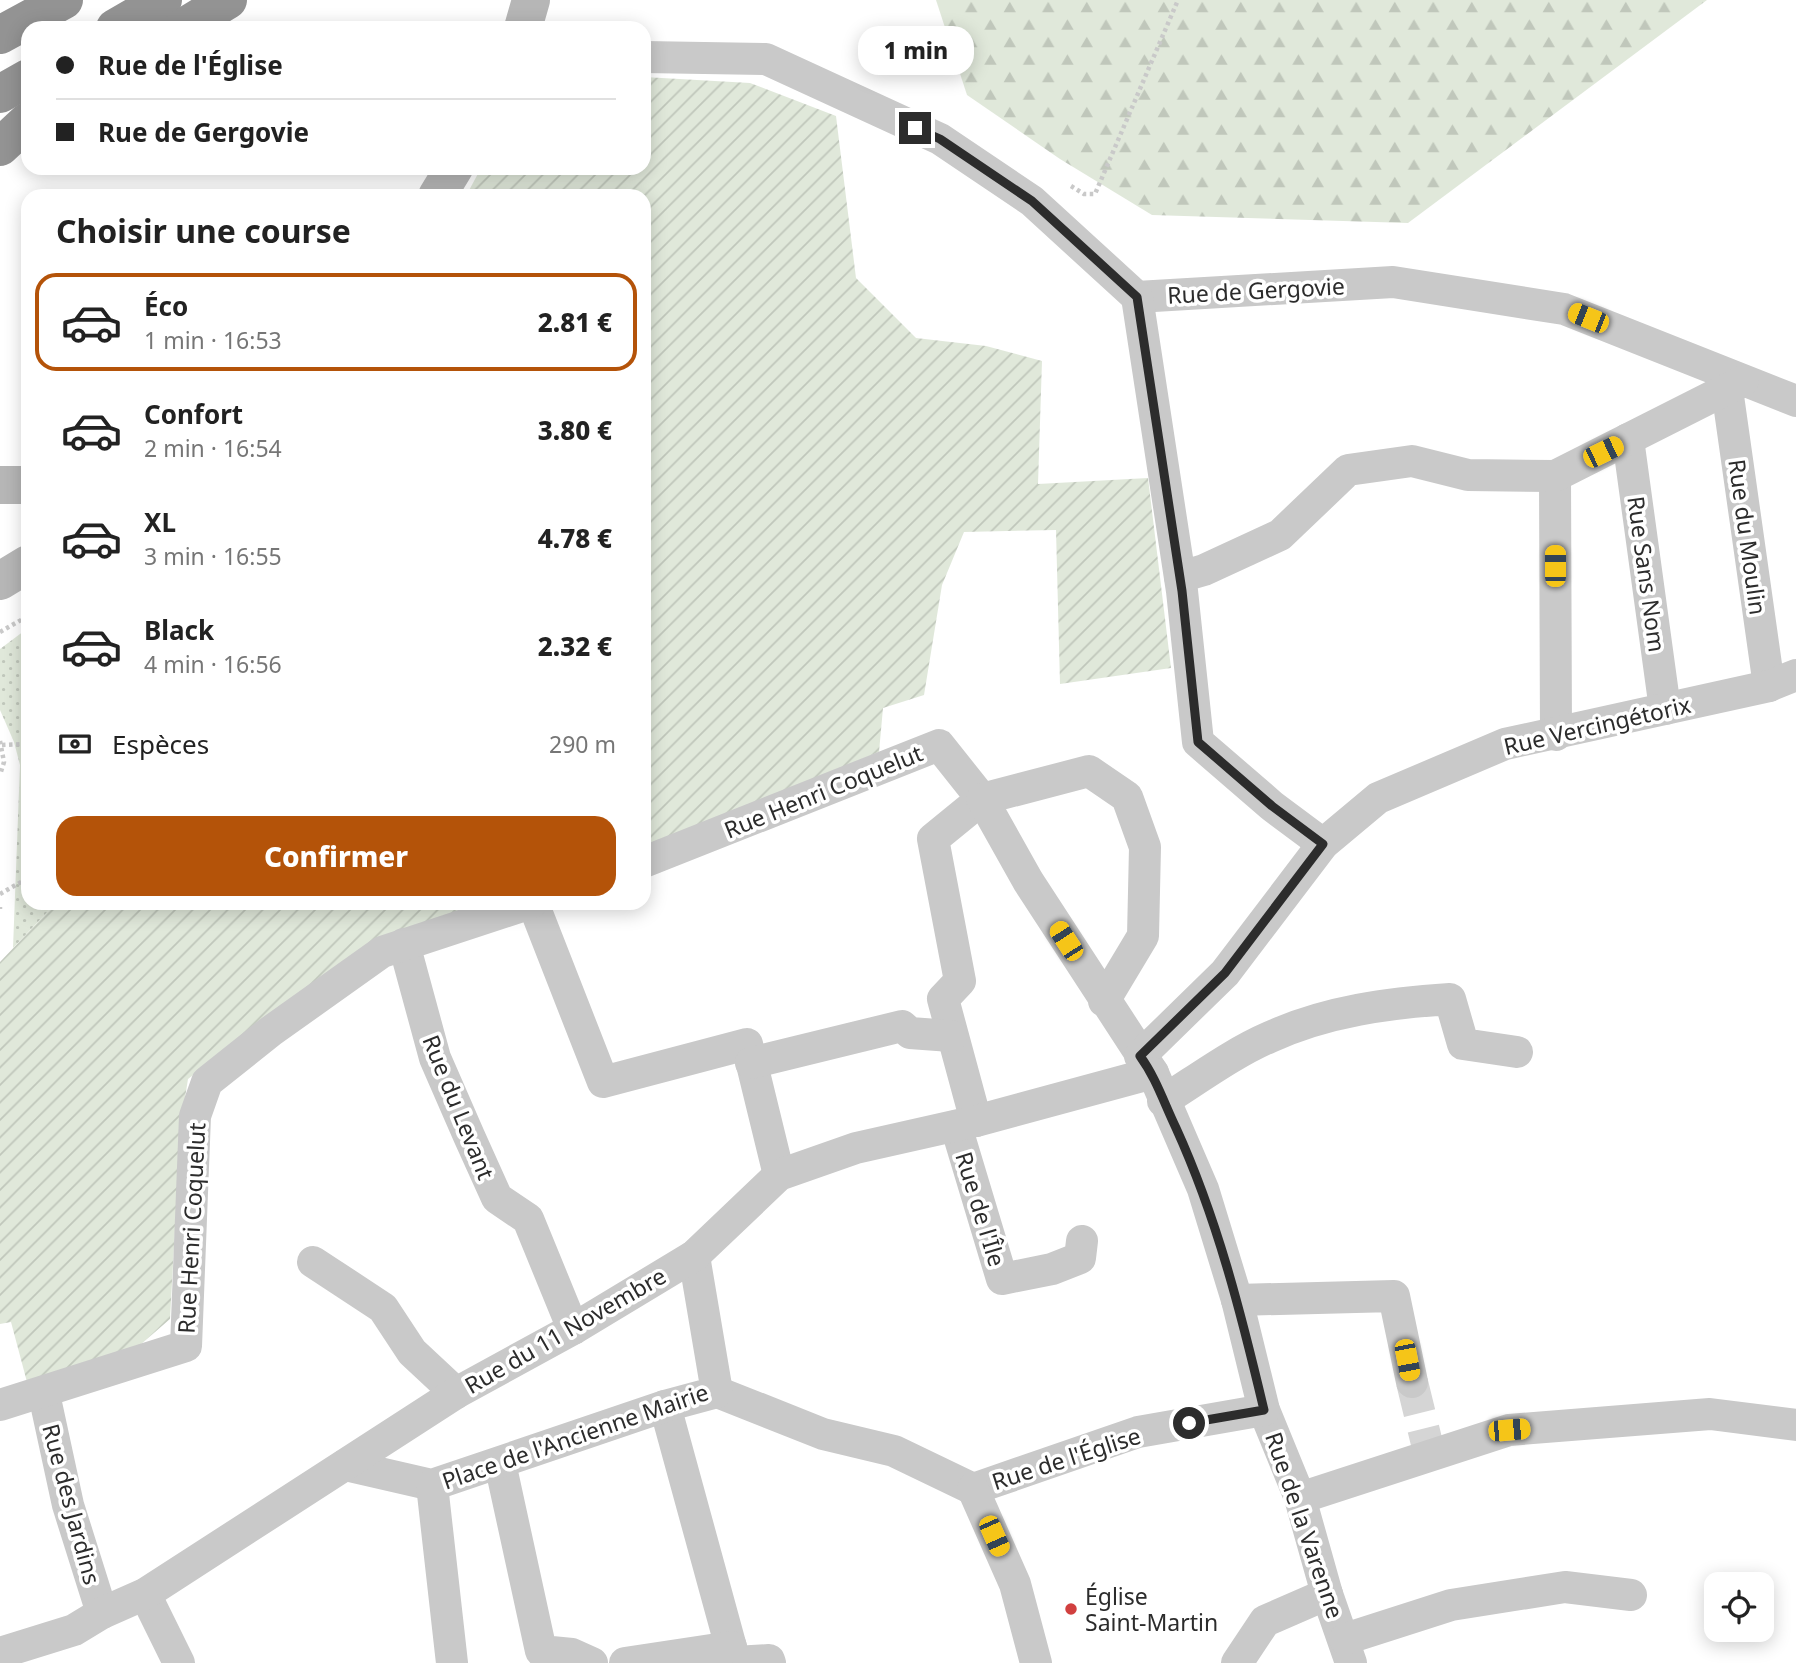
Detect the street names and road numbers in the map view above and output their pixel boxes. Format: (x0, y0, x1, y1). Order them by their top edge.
street label: Rue de Gergovie (1166, 269, 1346, 311)
street label: Rue du Moulin (1721, 457, 1775, 617)
street label: Rue Sans Nom (1620, 494, 1674, 654)
street label: Rue Vercingétorix (1500, 688, 1694, 762)
street label: Rue Henri Coquelut (719, 737, 927, 845)
street label: Rue du Levant (415, 1030, 503, 1184)
street label: Rue Henri Coquelut (169, 1122, 213, 1334)
street label: Rue de l'Île (948, 1148, 1014, 1270)
street label: Rue du 11 Novembre (459, 1259, 671, 1401)
street label: Place de l'Ancienne Mairie (438, 1375, 712, 1497)
street label: Rue de l'Église (988, 1419, 1144, 1497)
street label: Rue des Jardins (35, 1420, 109, 1588)
street label: Rue de la Varenne (1258, 1428, 1352, 1622)

